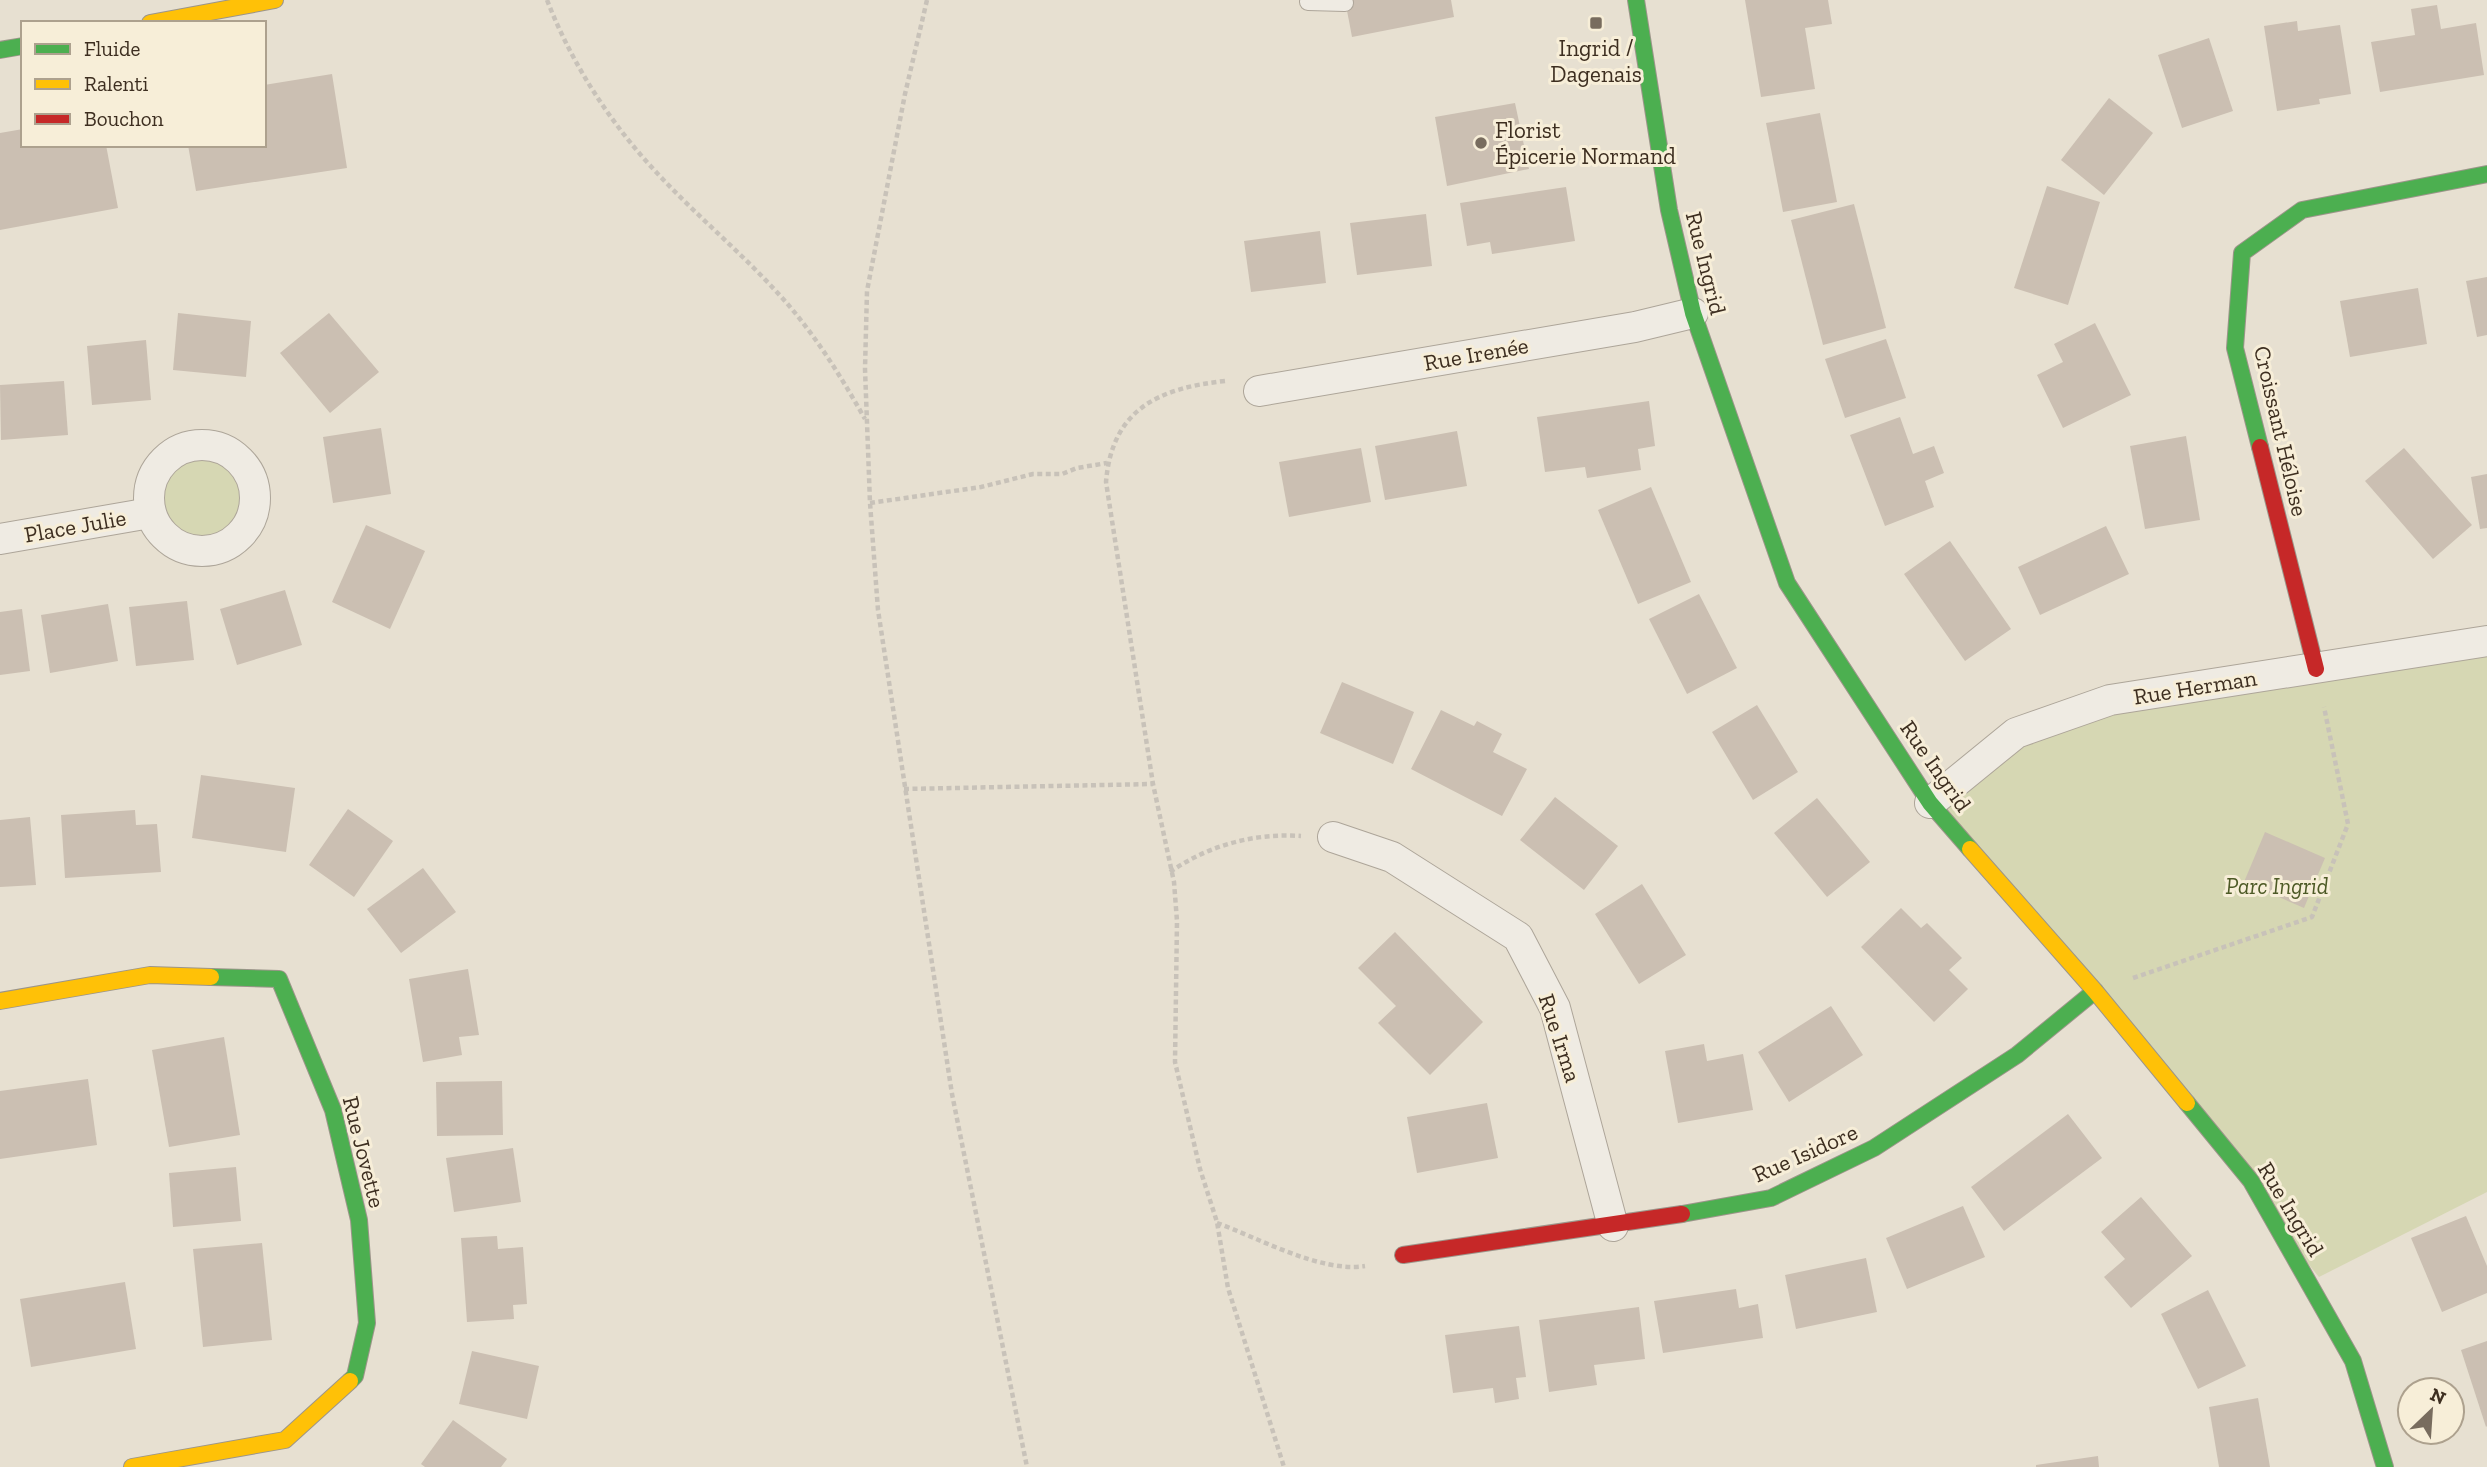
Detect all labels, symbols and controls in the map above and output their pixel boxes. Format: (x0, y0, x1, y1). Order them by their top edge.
marker: Ingrid / Dagenais (1588, 15, 1604, 31)
legend (21, 21, 266, 147)
place label: Ingrid / Dagenais (1550, 34, 1642, 88)
text: Fluide (84, 36, 140, 61)
text: Ralenti (84, 71, 148, 96)
text: Bouchon (84, 106, 164, 131)
place label: Florist Épicerie Normand (1495, 116, 1676, 170)
marker: Florist Épicerie Normand (1473, 135, 1489, 151)
street label: Rue Ingrid (1680, 209, 1732, 318)
street label: Rue Irenée (1421, 331, 1531, 377)
street label: Croissant Héloise (2248, 343, 2314, 519)
street label: Place Julie (22, 503, 128, 549)
street label: Rue Herman (2131, 663, 2259, 711)
street label: Rue Ingrid (1894, 715, 1978, 817)
park label: Parc Ingrid (2225, 872, 2329, 900)
street label: Rue Irma (1533, 990, 1587, 1086)
street label: Rue Jovette (337, 1093, 391, 1211)
street label: Rue Isidore (1748, 1117, 1862, 1189)
street label: Rue Ingrid (2252, 1157, 2330, 1262)
north arrow (2396, 1376, 2466, 1446)
text: N (2427, 1383, 2449, 1410)

